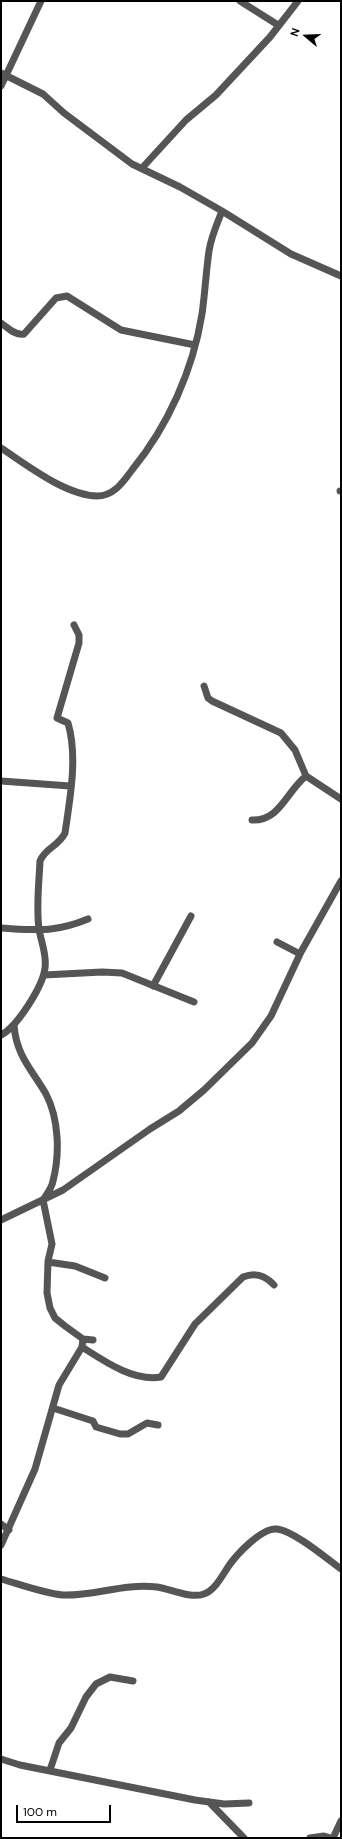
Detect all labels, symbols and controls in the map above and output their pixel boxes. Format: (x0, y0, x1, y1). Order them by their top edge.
north arrow (286, 16, 326, 56)
text: N (287, 26, 303, 38)
scale bar (18, 1797, 113, 1823)
text: 100 m (23, 1804, 57, 1820)

